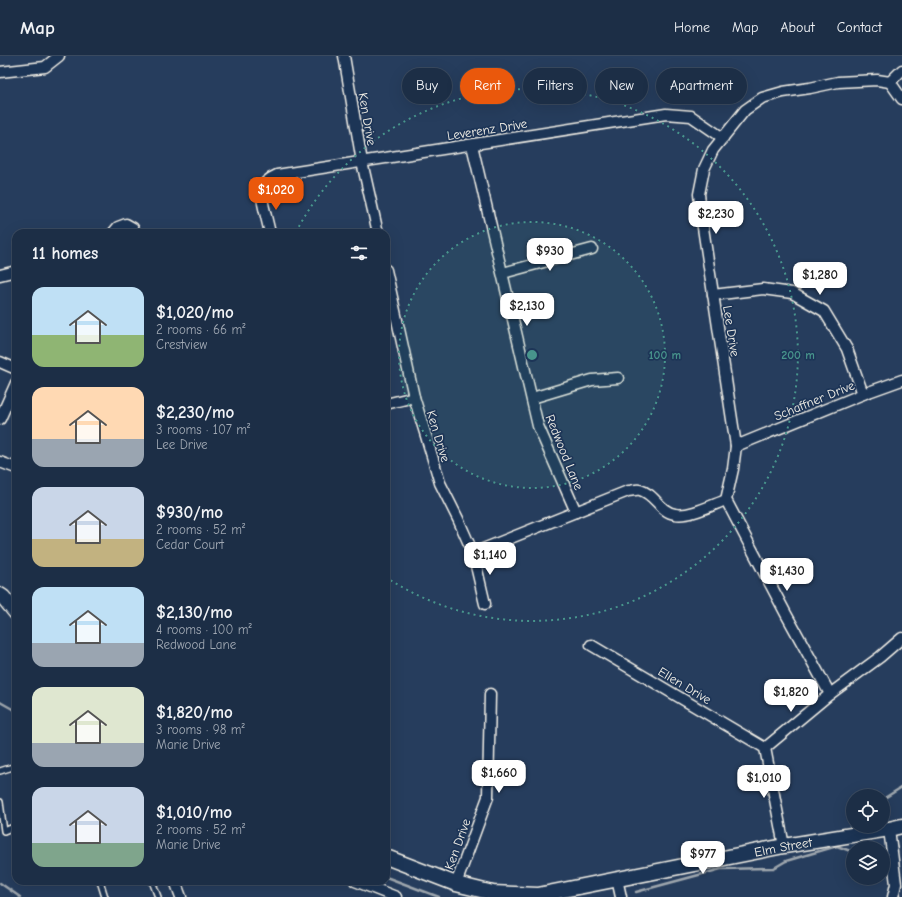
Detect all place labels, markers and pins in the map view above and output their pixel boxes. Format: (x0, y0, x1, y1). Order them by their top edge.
pin: $1,020 (243, 177, 309, 211)
pin: $2,230 (683, 201, 749, 235)
pin: $930 (526, 238, 574, 272)
pin: $1,280 (787, 262, 853, 296)
pin: $2,130 (494, 293, 560, 327)
centre of rings (525, 348, 539, 362)
pin: $1,140 (457, 542, 523, 576)
pin: $1,430 (754, 558, 820, 592)
pin: $1,820 (758, 679, 824, 713)
pin: $1,660 (466, 760, 532, 794)
pin: $1,010 (731, 765, 797, 799)
pin: $977 (679, 841, 727, 875)

